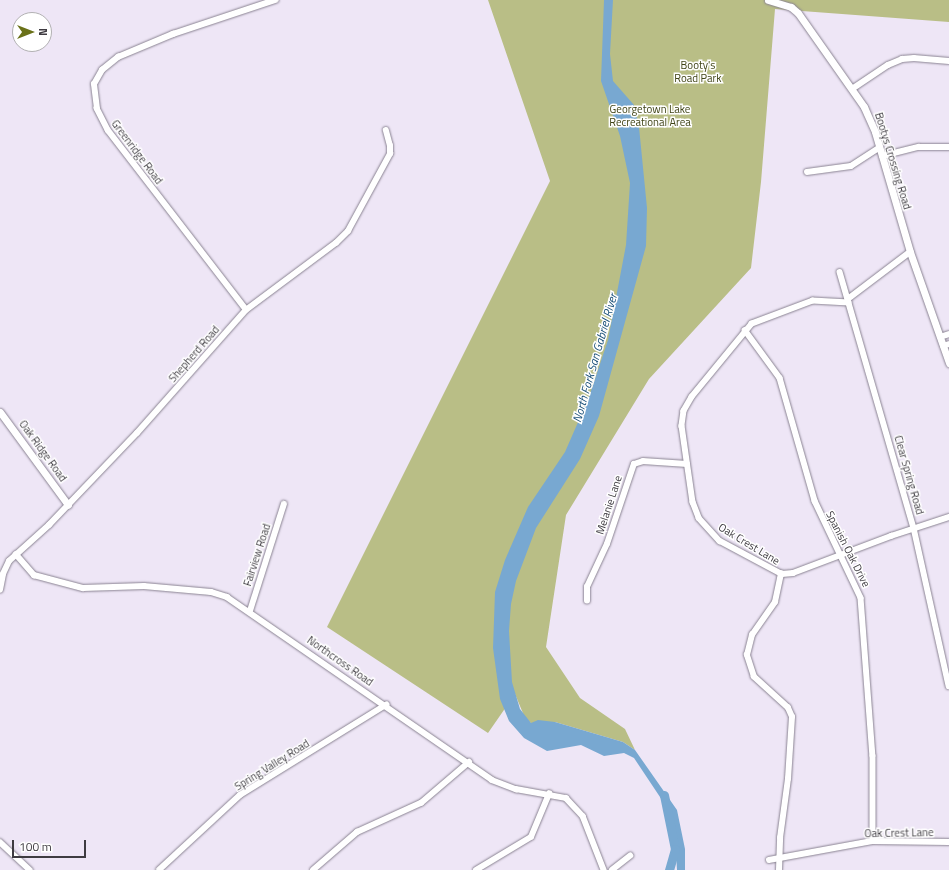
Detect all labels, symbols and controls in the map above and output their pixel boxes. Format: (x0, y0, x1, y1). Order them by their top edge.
north arrow (12, 12, 52, 52)
text: N (35, 28, 51, 36)
park label: Booty's Road Park (674, 59, 722, 85)
park label: Georgetown Lake Recreational Area (609, 103, 691, 129)
street label: Bootys Crossing Road (872, 111, 914, 211)
street label: Greenridge Road (109, 117, 165, 187)
water label: North Fork San Gabriel River (570, 292, 620, 424)
street label: Shepherd Road (166, 323, 222, 385)
street label: Oak Ridge Road (16, 418, 70, 484)
street label: Clear Spring Road (891, 434, 927, 516)
street label: Melanie Lane (593, 474, 625, 536)
street label: Spanish Oak Drive (823, 509, 873, 589)
street label: Oak Crest Lane (716, 520, 782, 568)
street label: Fairview Road (241, 522, 273, 588)
street label: Northcross Road (304, 633, 376, 689)
street label: Spring Valley Road (232, 737, 312, 793)
street label: Oak Crest Lane (864, 826, 934, 840)
scale bar (14, 832, 88, 858)
text: 100 m (19, 837, 52, 856)

